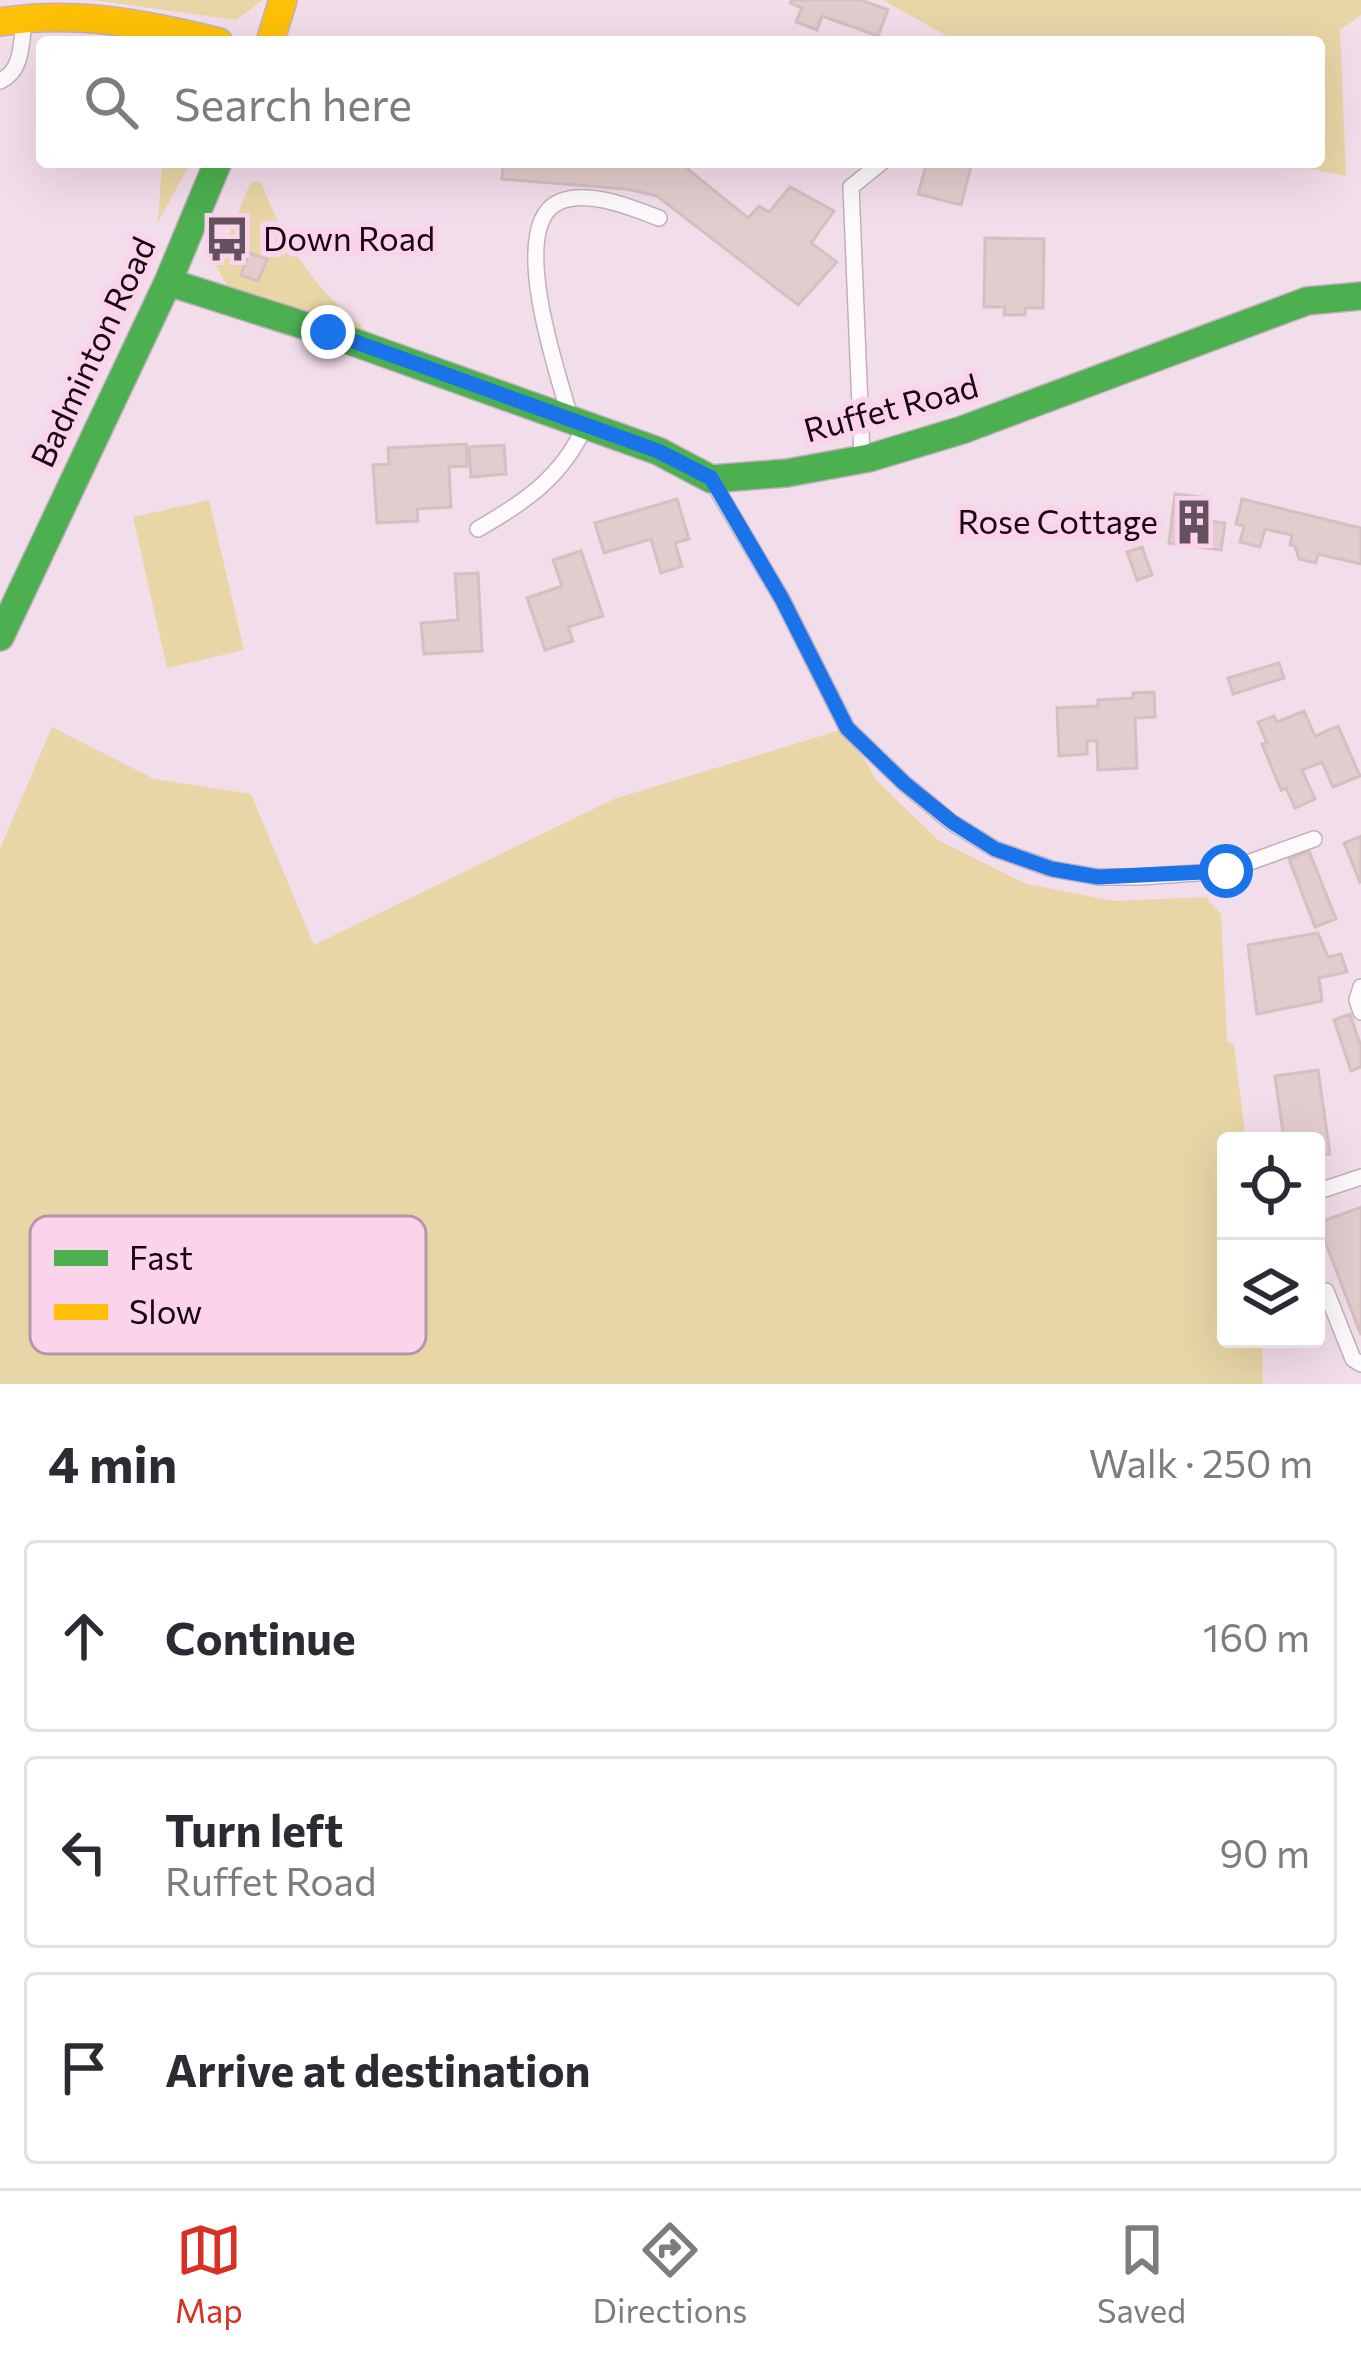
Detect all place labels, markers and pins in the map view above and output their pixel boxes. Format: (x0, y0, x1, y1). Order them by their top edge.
bus stop icon: Down Road (202, 214, 252, 264)
place label: Down Road (263, 217, 435, 258)
building icon: Rose Cottage (1169, 497, 1219, 547)
place label: Rose Cottage (957, 500, 1158, 541)

